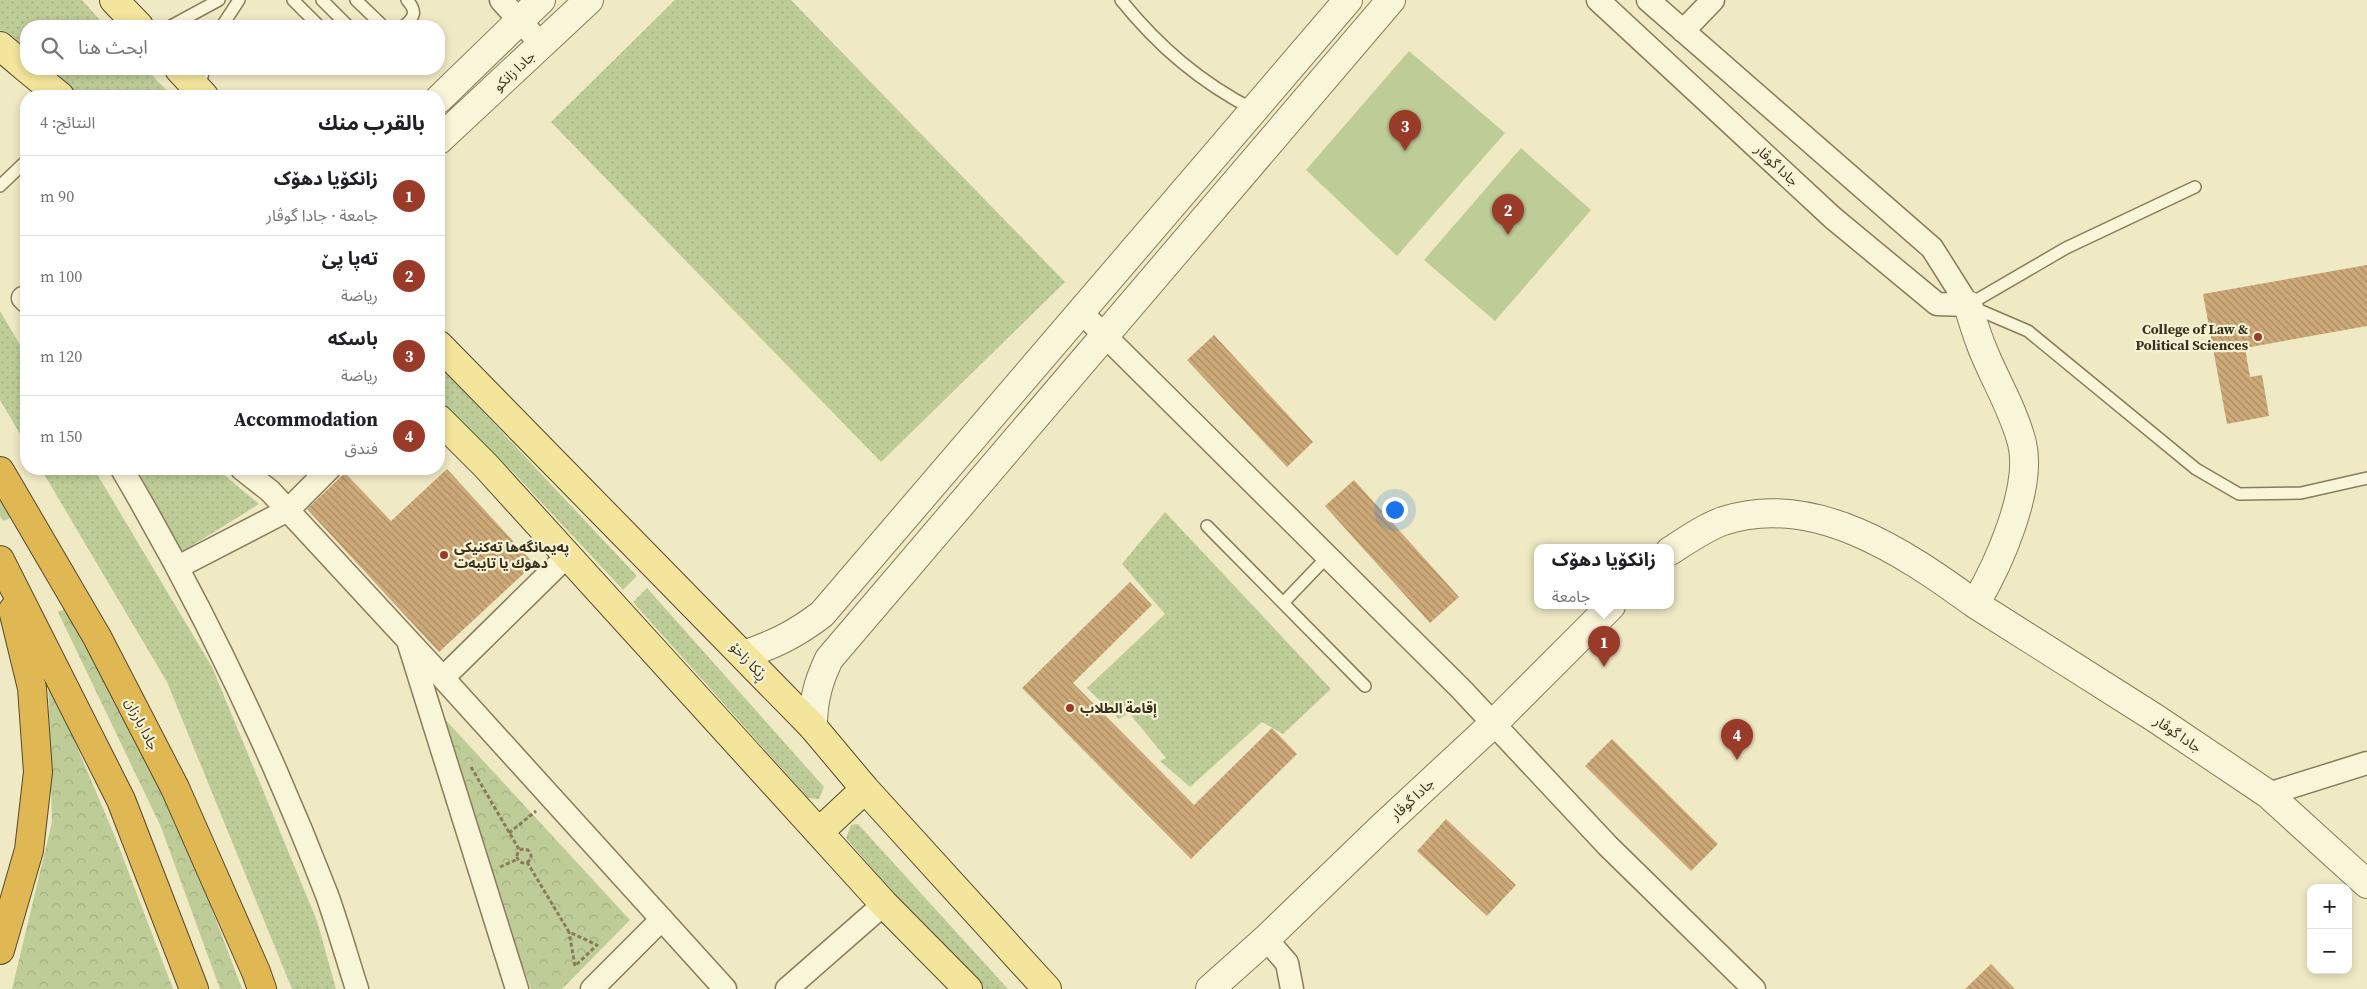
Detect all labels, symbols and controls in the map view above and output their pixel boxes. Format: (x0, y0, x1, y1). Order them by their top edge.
search box (20, 20, 445, 75)
icon: search (38, 34, 66, 62)
text: ابحث هنا (78, 34, 148, 60)
street label: جادا زانکو (488, 46, 540, 96)
text: بالقرب منك (318, 108, 425, 137)
pin: 3 (1389, 110, 1421, 151)
text: النتائج: 4 (40, 111, 95, 133)
street label: جادا گوڤار (1750, 139, 1803, 191)
text: زانکۆیا دهۆک (274, 165, 378, 191)
text: 90 m (40, 185, 74, 207)
text: 1 (405, 185, 413, 207)
pin: 2 (1492, 194, 1524, 235)
text: جامعة · جادا گوڤار (266, 204, 378, 226)
text: تەپا پێ (322, 245, 378, 271)
text: 100 m (40, 265, 82, 287)
text: 2 (405, 265, 413, 287)
text: رياضة (341, 284, 378, 306)
place label: College of Law & Political Sciences (2136, 319, 2249, 355)
text: باسکە (328, 325, 378, 351)
marker: College of Law & Political Sciences (2252, 331, 2264, 343)
text: 120 m (40, 345, 82, 367)
text: 3 (405, 345, 413, 367)
text: رياضة (341, 364, 378, 386)
text: Accommodation (234, 406, 378, 432)
text: 150 m (40, 425, 82, 447)
text: 4 (405, 425, 413, 447)
text: فندق (344, 437, 378, 459)
your location (1382, 497, 1408, 523)
place label: پەیمانگەها تەکنیکی دهوك یا تایبەت (454, 537, 569, 573)
popup (1534, 544, 1674, 609)
text: زانکۆیا دهۆک (1552, 546, 1656, 572)
marker: پەیمانگەها تەکنیکی دهوك یا تایبەت (438, 549, 450, 561)
text: جامعة (1552, 585, 1590, 607)
pin: 1 (1588, 626, 1620, 667)
street label: ڕێکا زاخۆ (724, 637, 772, 686)
street label: جادا بارزان (120, 694, 164, 754)
place label: إقامة الطلاب (1080, 698, 1157, 718)
marker: إقامة الطلاب (1064, 702, 1076, 714)
street label: جادا گوڤار (2149, 710, 2206, 757)
pin: 4 (1721, 719, 1753, 760)
street label: جادا گوڤار (1385, 773, 1438, 825)
map controls (2307, 884, 2352, 974)
button: + (2307, 884, 2352, 929)
button: − (2307, 929, 2352, 974)

